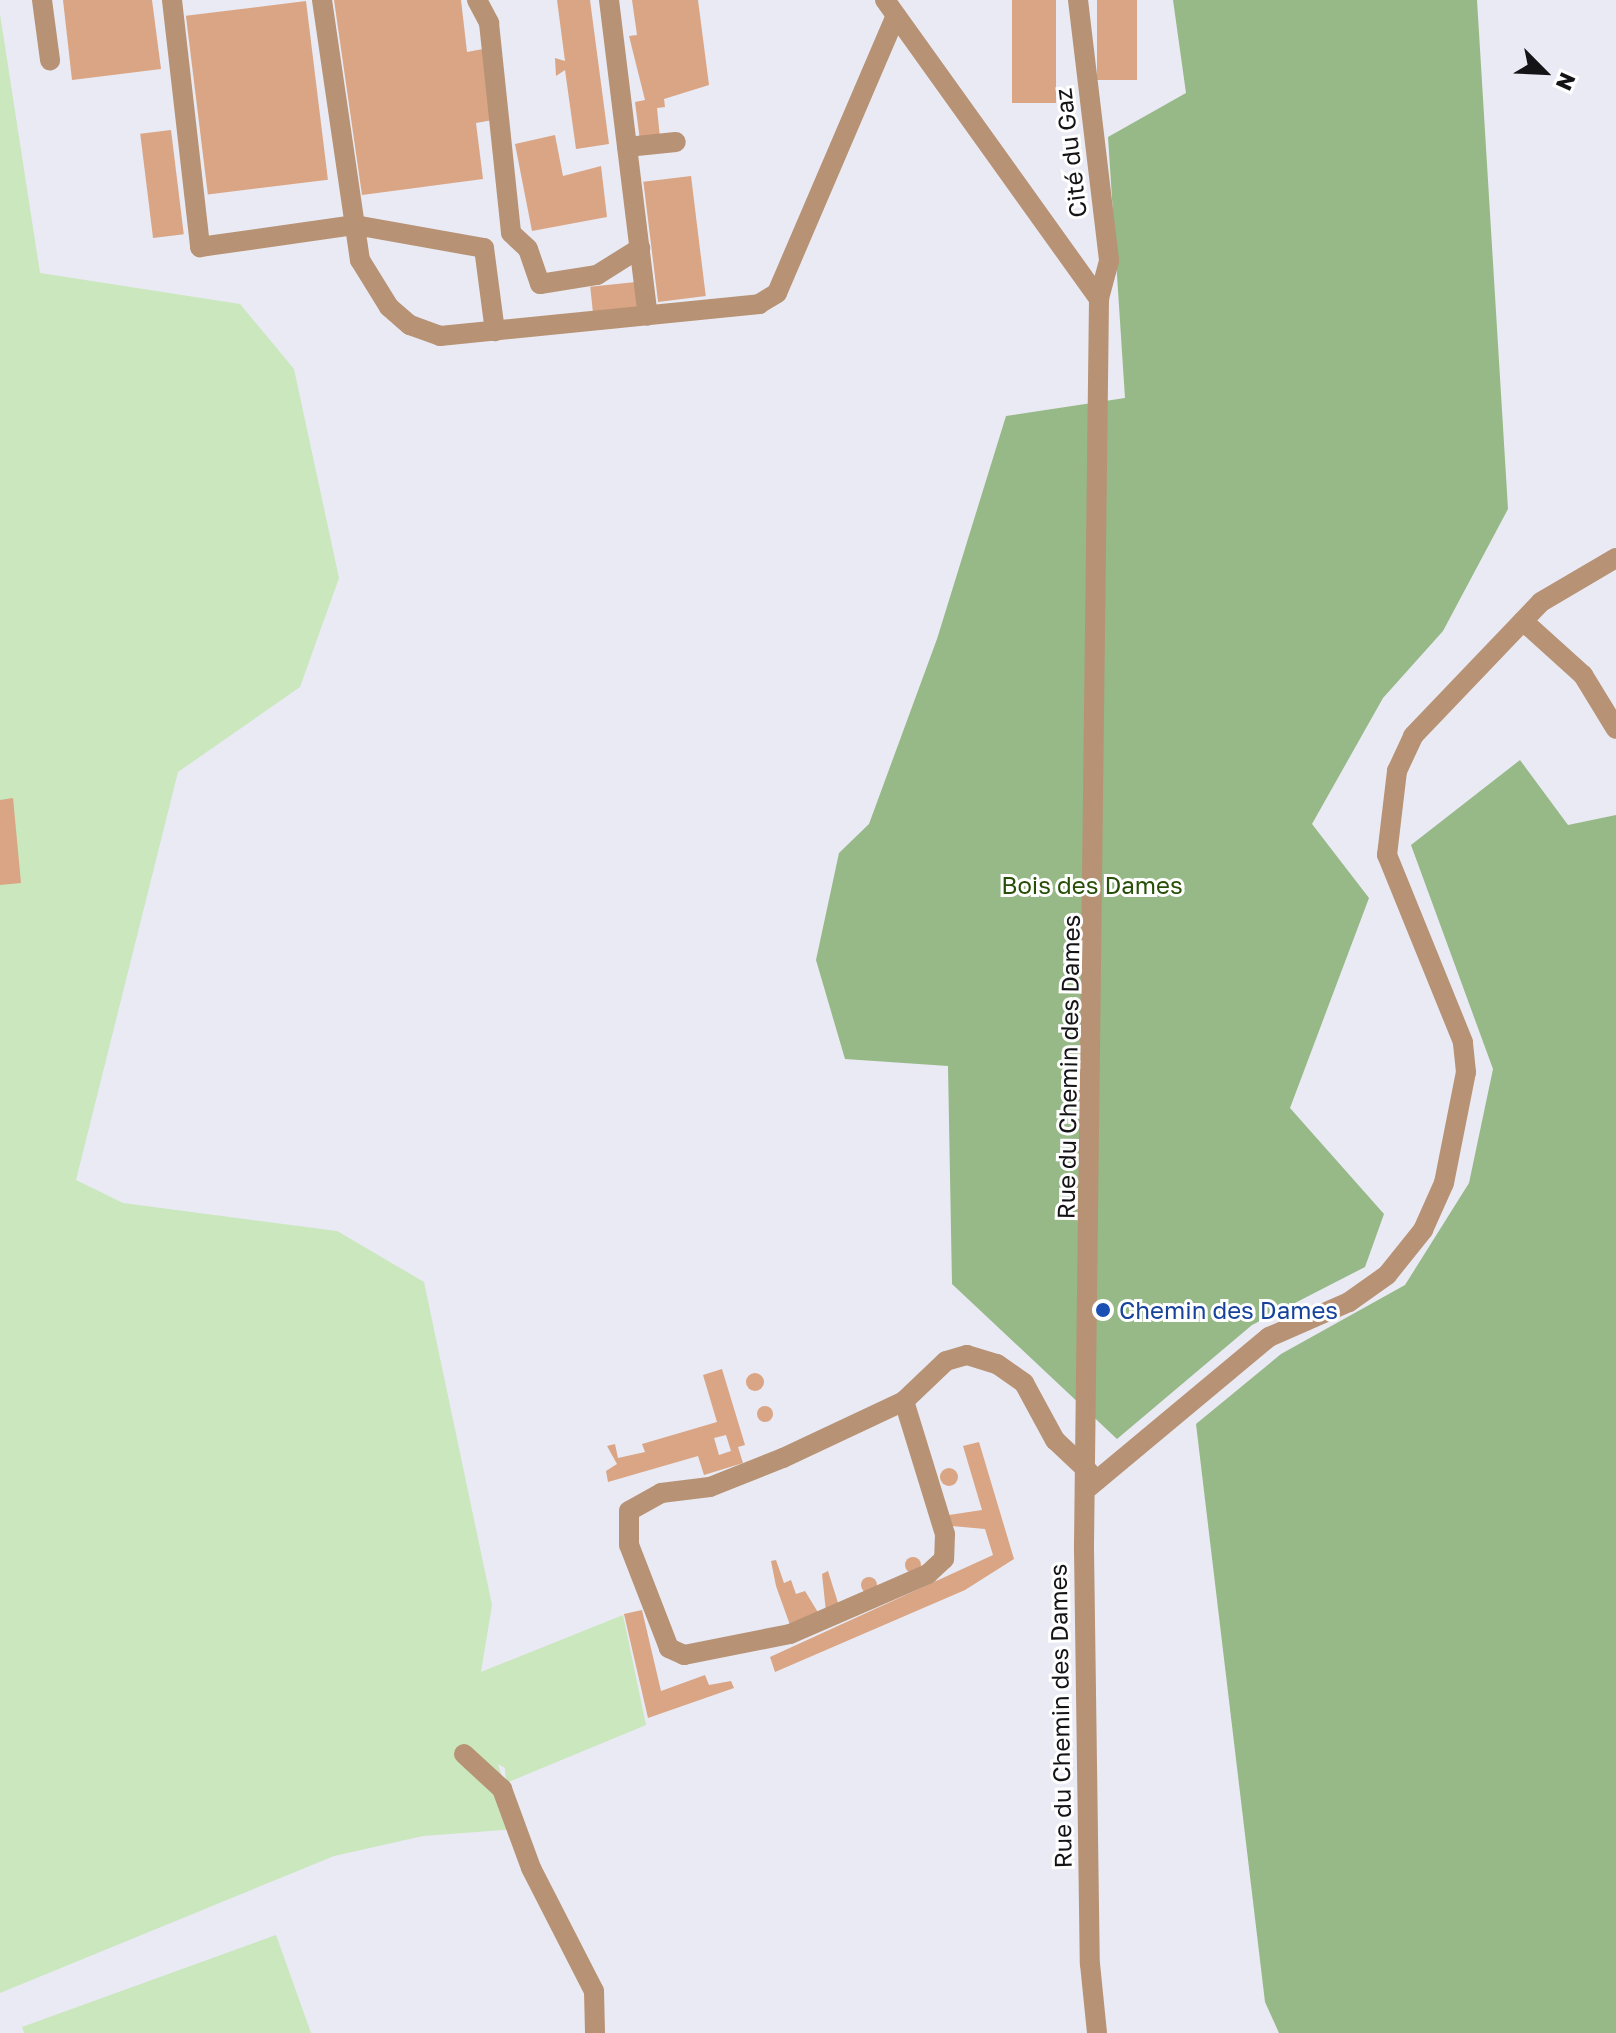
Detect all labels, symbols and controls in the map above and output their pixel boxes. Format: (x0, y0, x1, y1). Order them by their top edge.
north arrow (1504, 32, 1584, 112)
text: N (1551, 69, 1582, 95)
street label: Cité du Gaz (1048, 87, 1092, 219)
park label: Bois des Dames (1001, 871, 1183, 899)
street label: Rue du Chemin des Dames (1051, 914, 1085, 1220)
place label: Chemin des Dames (1119, 1296, 1338, 1324)
marker: Chemin des Dames (1094, 1301, 1112, 1319)
street label: Rue du Chemin des Dames (1043, 1563, 1077, 1869)

